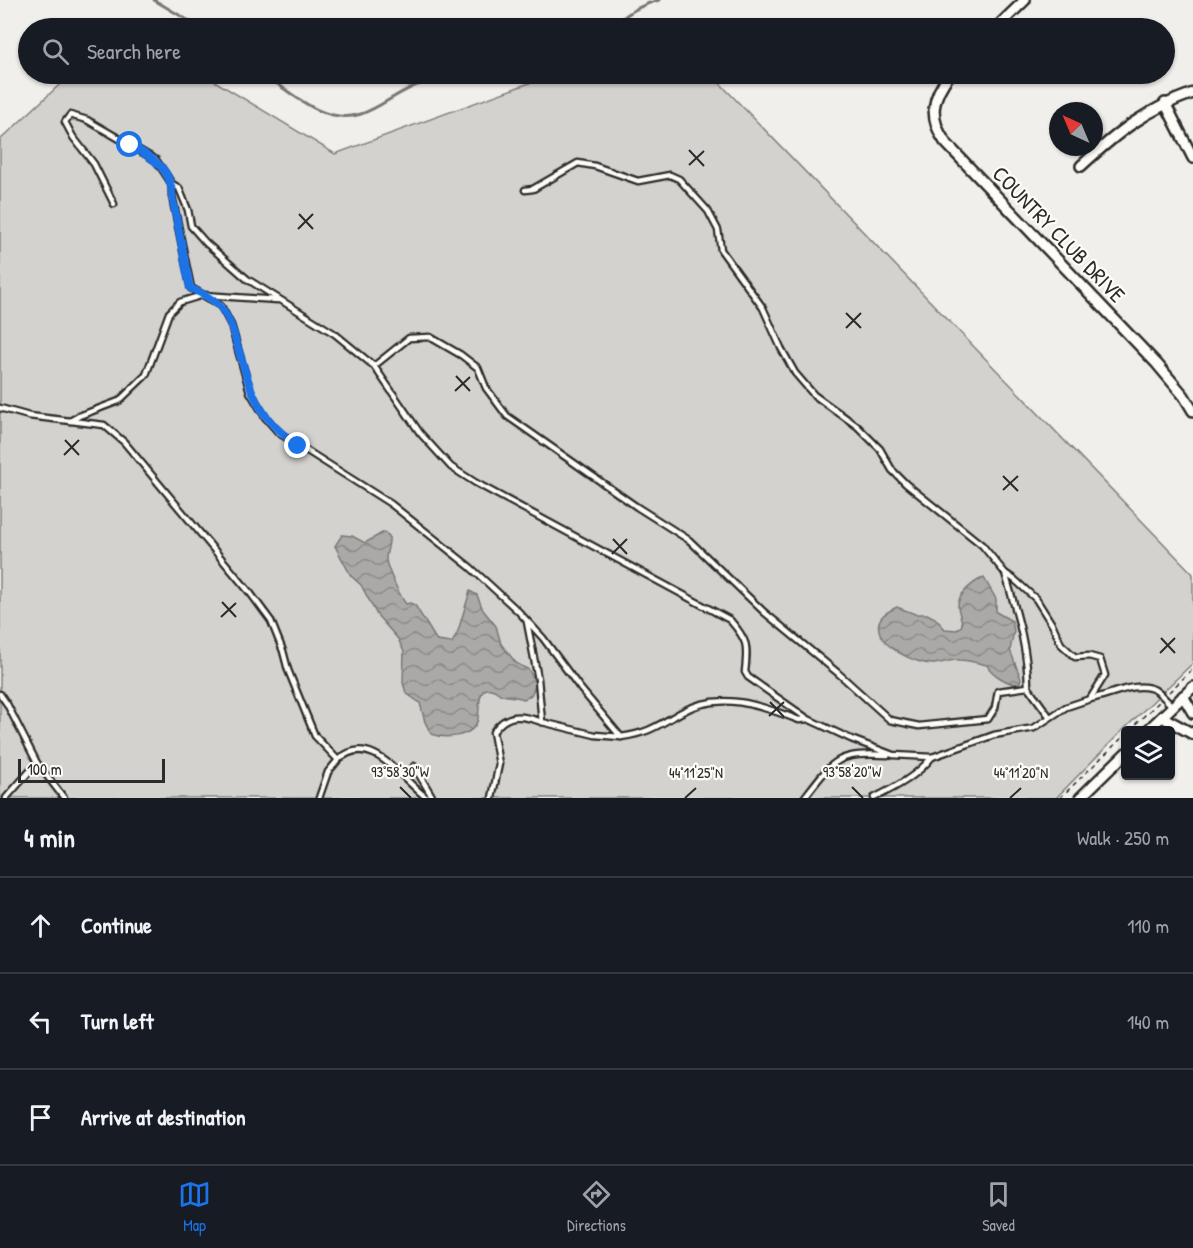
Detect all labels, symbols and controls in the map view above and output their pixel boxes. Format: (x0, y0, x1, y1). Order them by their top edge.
search box (18, 18, 1175, 84)
icon: search (39, 35, 72, 68)
text: Search here (87, 36, 181, 66)
north arrow (1049, 102, 1103, 156)
route start (116, 131, 142, 157)
street label: COUNTRY CLUB DRIVE (986, 159, 1132, 309)
route end (284, 432, 310, 458)
map controls (1121, 726, 1175, 780)
button: layers (1121, 726, 1175, 780)
scale bar (18, 756, 165, 784)
text: 100 m (27, 758, 62, 780)
text: 93°58'30"W (371, 761, 430, 782)
text: 93°58'20"W (823, 761, 882, 782)
text: 44°11'25"N (669, 762, 723, 783)
text: 44°11'20"N (994, 762, 1048, 783)
text: 4 min (24, 820, 75, 855)
text: Walk · 250 m (1077, 824, 1169, 851)
icon: ahead (24, 909, 57, 942)
text: Continue (81, 910, 152, 940)
text: 110 m (1127, 912, 1169, 939)
icon: left (24, 1005, 57, 1038)
text: Turn left (81, 1006, 154, 1036)
text: 140 m (1127, 1008, 1169, 1035)
icon: arrive (24, 1101, 57, 1134)
text: Arrive at destination (81, 1102, 246, 1132)
tab: Map (178, 1178, 211, 1236)
tab: Directions (567, 1178, 626, 1236)
tab: Saved (982, 1178, 1015, 1236)

